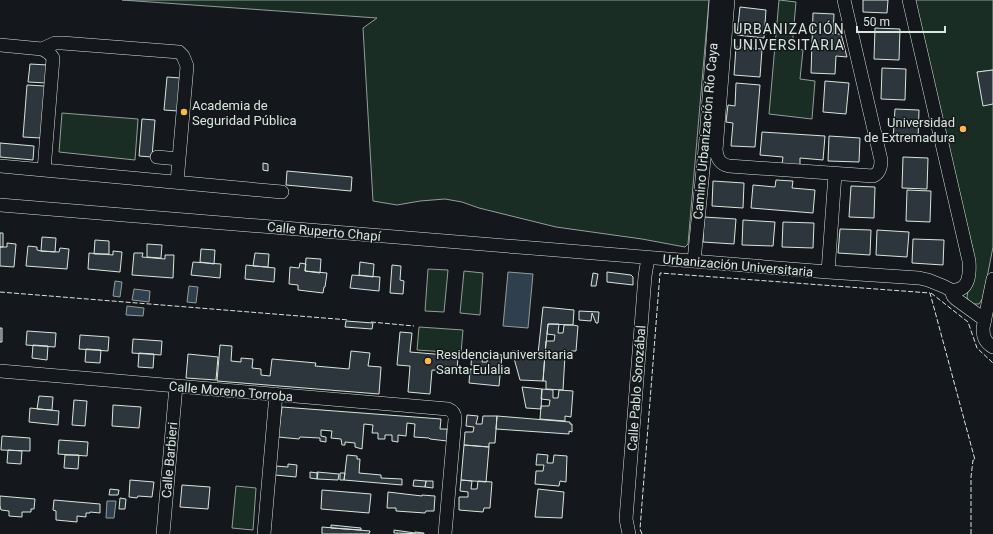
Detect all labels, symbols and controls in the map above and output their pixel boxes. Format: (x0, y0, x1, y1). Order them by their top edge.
scale bar (857, 8, 945, 34)
text: 50 m (863, 15, 890, 29)
district label: URBANIZACIÓN UNIVERSITARIA (733, 20, 845, 53)
street label: Camino Urbanización Río Caya (690, 42, 721, 220)
place label: Academia de Seguridad Pública (192, 98, 296, 128)
marker: Academia de Seguridad Pública (179, 107, 189, 117)
place label: Universidad de Extremadura (864, 115, 955, 145)
marker: Universidad de Extremadura (958, 124, 968, 134)
street label: Calle Ruperto Chapí (266, 219, 382, 244)
street label: Urbanización Universitaria (662, 251, 814, 280)
street label: Calle Pablo Sorozábal (625, 325, 648, 451)
place label: Residencia universitaria Santa Eulalia (436, 347, 573, 377)
marker: Residencia universitaria Santa Eulalia (423, 356, 433, 366)
street label: Calle Moreno Torroba (168, 379, 294, 404)
street label: Calle Barbieri (159, 421, 180, 499)

